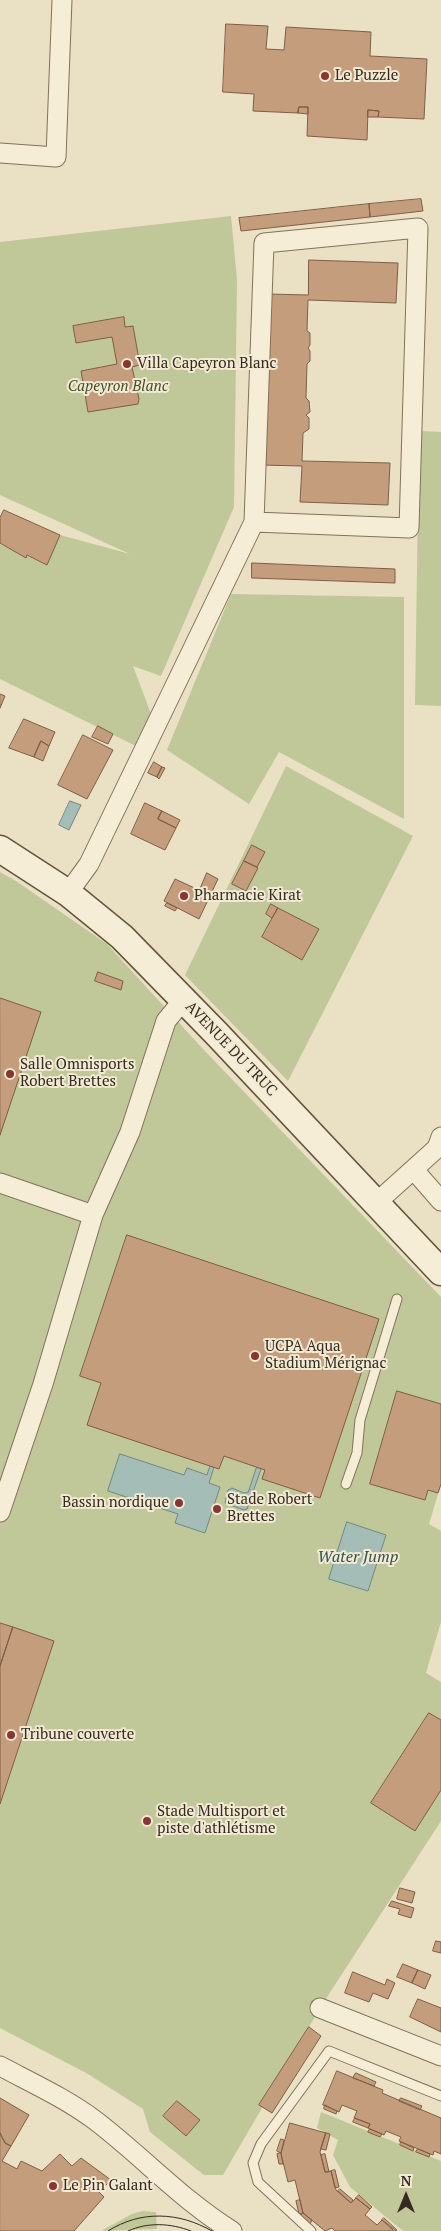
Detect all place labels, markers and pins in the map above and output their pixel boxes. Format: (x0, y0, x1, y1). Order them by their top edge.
place label: Le Puzzle (335, 67, 398, 85)
marker: Le Puzzle (319, 70, 331, 82)
place label: Villa Capeyron Blanc (137, 355, 276, 373)
marker: Villa Capeyron Blanc (121, 358, 133, 370)
place label: Pharmacie Kirat (194, 887, 301, 905)
marker: Pharmacie Kirat (178, 890, 190, 902)
place label: Salle Omnisports Robert Brettes (20, 1056, 134, 1091)
marker: Salle Omnisports Robert Brettes (4, 1068, 16, 1080)
place label: UCPA Aqua Stadium Mérignac (265, 1338, 386, 1373)
marker: UCPA Aqua Stadium Mérignac (249, 1350, 261, 1362)
place label: Stade Robert Brettes (227, 1491, 312, 1526)
place label: Bassin nordique (62, 1494, 169, 1512)
marker: Bassin nordique (173, 1497, 185, 1509)
marker: Stade Robert Brettes (211, 1503, 223, 1515)
place label: Tribune couverte (21, 1726, 134, 1744)
marker: Tribune couverte (5, 1729, 17, 1741)
place label: Stade Multisport et piste d'athlétisme (157, 1803, 285, 1838)
marker: Stade Multisport et piste d'athlétisme (141, 1815, 153, 1827)
place label: Le Pin Galant (63, 2177, 153, 2195)
marker: Le Pin Galant (47, 2180, 59, 2192)

